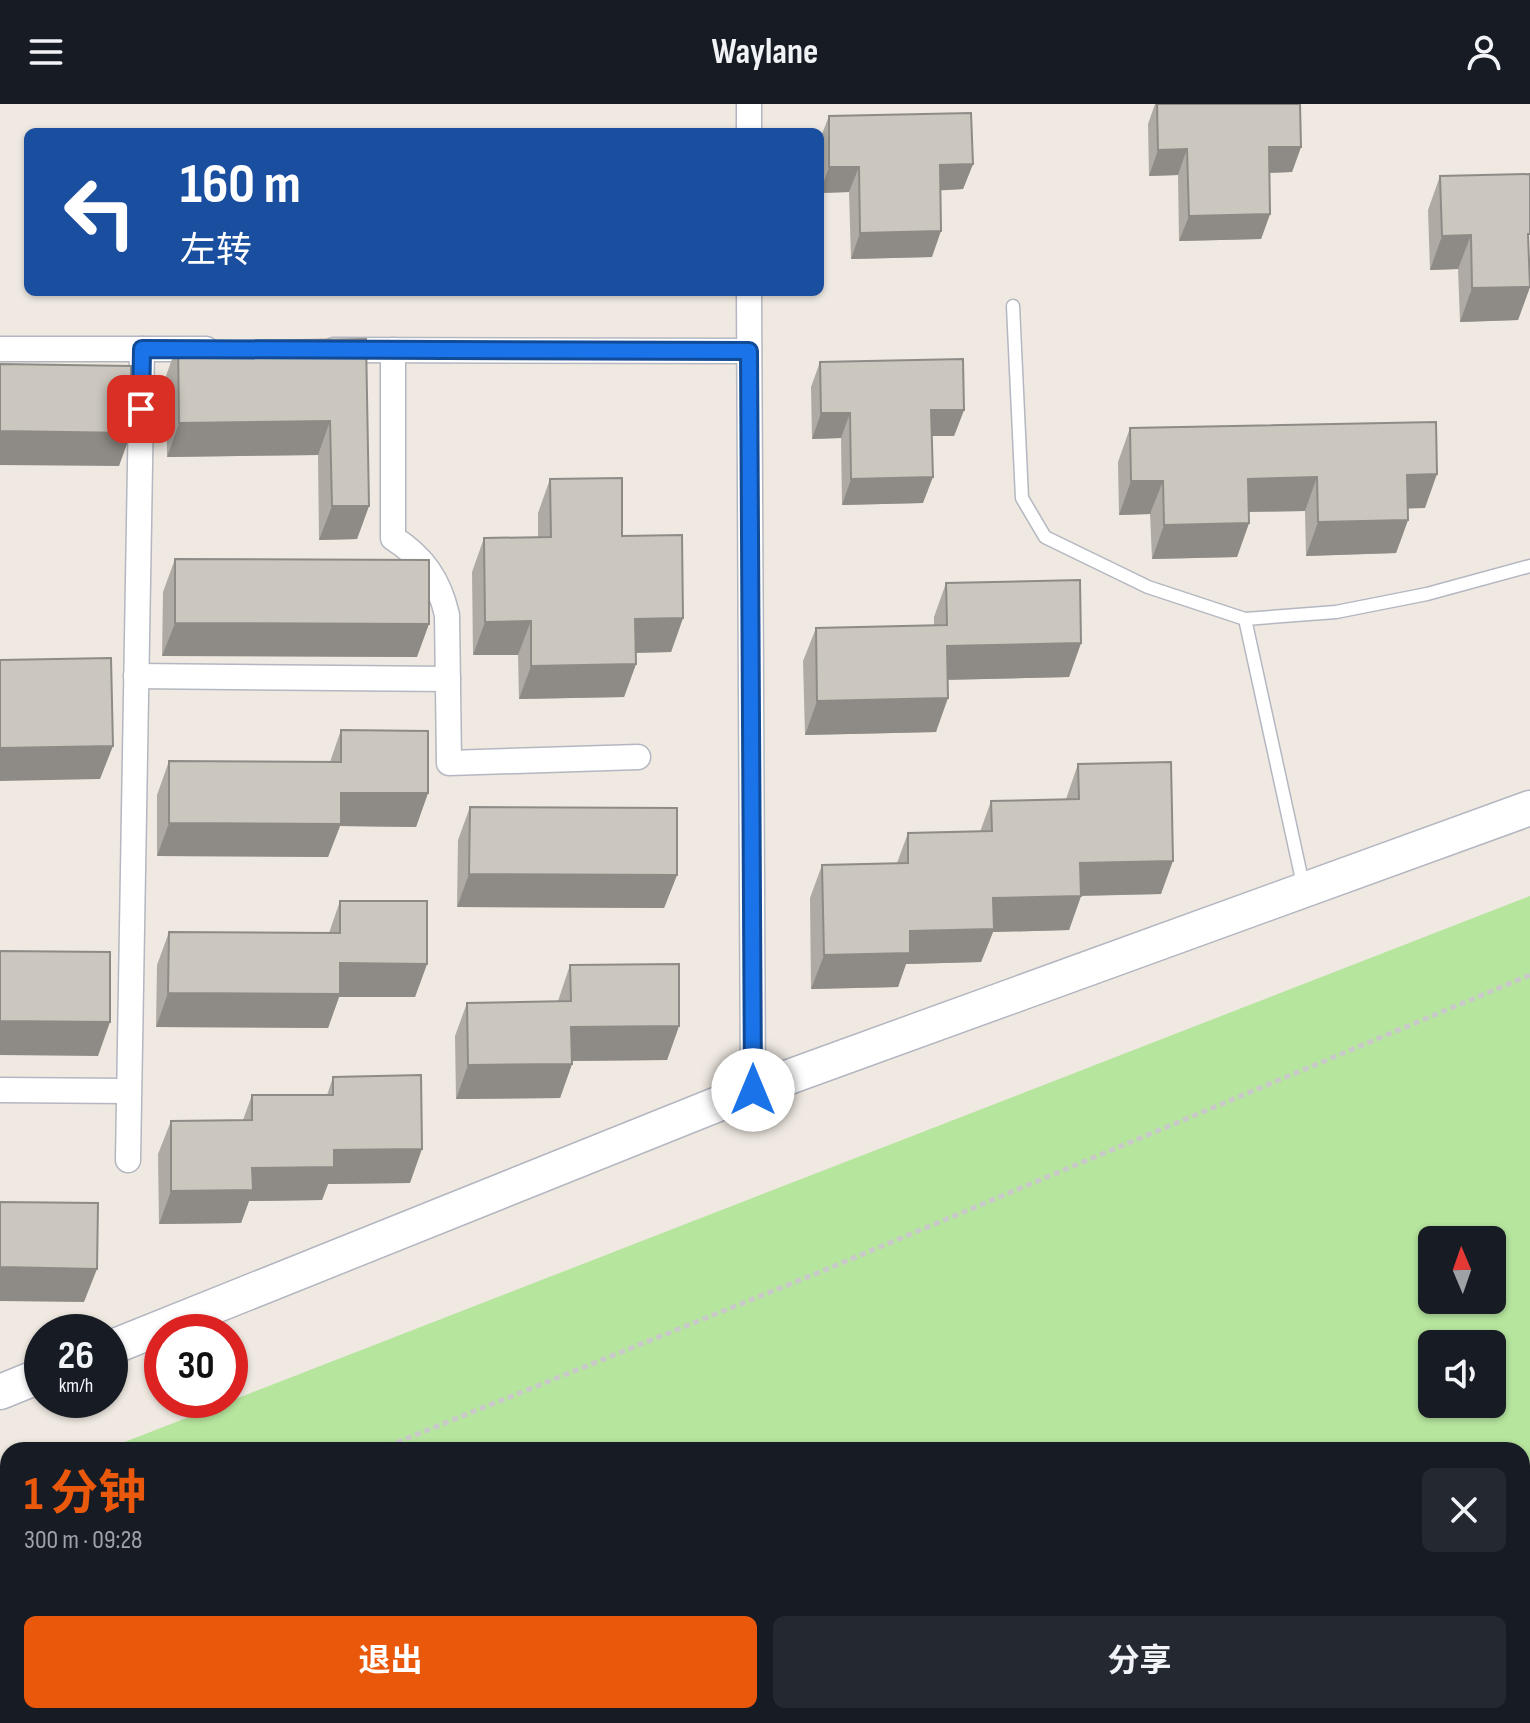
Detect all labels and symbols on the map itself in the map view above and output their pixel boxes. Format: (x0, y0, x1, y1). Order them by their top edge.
pin (107, 375, 175, 443)
position arrow (711, 1048, 795, 1132)
north arrow (1418, 1226, 1506, 1314)
speed limit sign: 30 (144, 1314, 248, 1418)

